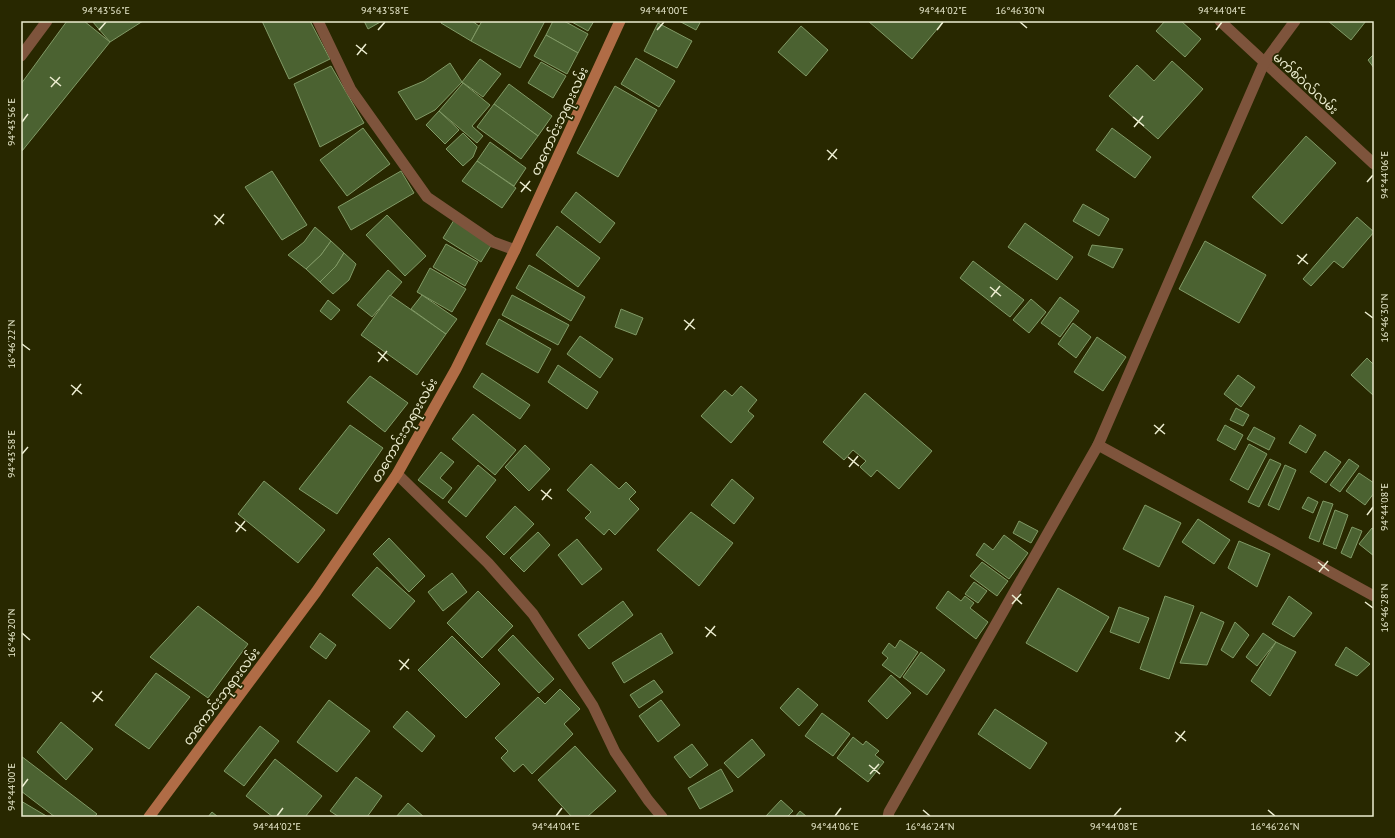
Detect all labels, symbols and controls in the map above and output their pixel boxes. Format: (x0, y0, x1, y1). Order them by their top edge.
text: 94°43'56"E (82, 4, 130, 17)
text: 94°43'58"E (361, 4, 409, 17)
text: 94°44'00"E (640, 4, 688, 17)
text: 94°44'02"E (919, 4, 967, 17)
text: 16°46'30"N (995, 4, 1045, 17)
text: 94°44'04"E (1198, 4, 1246, 17)
street label: မက်စ်ဝဲလ်လမ်း (1269, 49, 1342, 118)
street label: တကောင်းဘုရားလမ်း (527, 64, 594, 179)
text: 94°43'56"E (5, 98, 18, 146)
text: 94°44'06"E (1378, 151, 1391, 199)
text: 16°46'30"N (1378, 293, 1391, 343)
text: 16°46'22"N (5, 319, 18, 369)
street label: တကောင်းဘုရားလမ်း (368, 375, 443, 487)
text: 94°43'58"E (5, 430, 18, 478)
text: 94°44'08"E (1378, 483, 1391, 531)
text: 16°46'28"N (1378, 583, 1391, 633)
text: 16°46'20"N (5, 608, 18, 658)
street label: တကောင်းဘုရားလမ်း (179, 644, 265, 750)
text: 94°44'00"E (5, 763, 18, 811)
text: 94°44'02"E (253, 820, 301, 833)
text: 94°44'04"E (532, 820, 580, 833)
text: 94°44'06"E (811, 820, 859, 833)
text: 16°46'24"N (905, 820, 955, 833)
text: 94°44'08"E (1090, 820, 1138, 833)
text: 16°46'26"N (1250, 820, 1300, 833)

